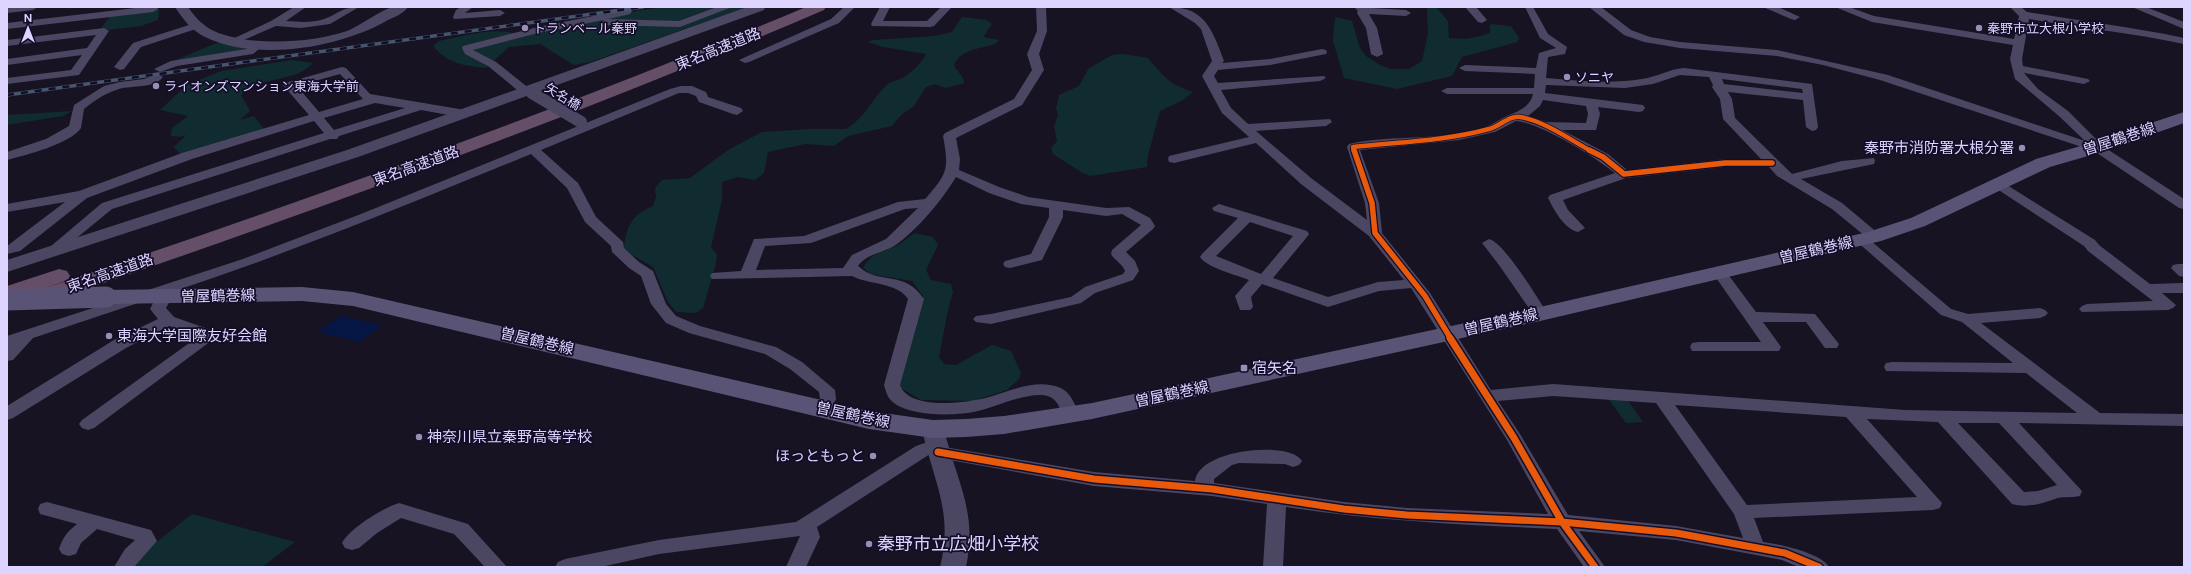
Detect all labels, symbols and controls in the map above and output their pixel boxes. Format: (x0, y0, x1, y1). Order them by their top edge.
north arrow (8, 8, 48, 48)
text: N (24, 12, 32, 25)
place label: トランベール秦野 (533, 21, 637, 36)
place label: 秦野市立大根小学校 (1987, 21, 2104, 36)
marker: トランベール秦野 (520, 23, 530, 33)
marker: 秦野市立大根小学校 (1974, 23, 1984, 33)
street label: 東名高速道路 (673, 24, 763, 74)
place label: ソニヤ (1575, 70, 1614, 85)
marker: ソニヤ (1562, 72, 1572, 82)
place label: ライオンズマンション東海大学前 (164, 79, 359, 94)
street label: 矢名橋 (542, 80, 583, 113)
marker: ライオンズマンション東海大学前 (151, 81, 161, 91)
street label: 曽屋鶴巻線 (2081, 119, 2157, 159)
place label: 秦野市消防署大根分署 (1864, 139, 2014, 157)
street label: 東名高速道路 (371, 142, 461, 190)
marker: 秦野市消防署大根分署 (2017, 143, 2027, 153)
street label: 曽屋鶴巻線 (1777, 233, 1855, 267)
street label: 東名高速道路 (65, 250, 155, 296)
street label: 曽屋鶴巻線 (180, 286, 256, 306)
street label: 曽屋鶴巻線 (1462, 305, 1540, 339)
street label: 曽屋鶴巻線 (498, 324, 576, 358)
place label: 東海大学国際友好会館 (117, 327, 267, 345)
marker: 東海大学国際友好会館 (104, 331, 114, 341)
place label: 宿矢名 (1252, 359, 1297, 377)
marker: 宿矢名 (1239, 363, 1249, 373)
street label: 曽屋鶴巻線 (1133, 377, 1211, 411)
street label: 曽屋鶴巻線 (814, 398, 892, 432)
place label: 神奈川県立秦野高等学校 (427, 428, 592, 446)
marker: 神奈川県立秦野高等学校 (414, 432, 424, 442)
place label: ほっともっと (775, 447, 865, 465)
marker: ほっともっと (868, 451, 878, 461)
place label: 秦野市立広畑小学校 (877, 533, 1039, 555)
marker: 秦野市立広畑小学校 (864, 539, 874, 549)

